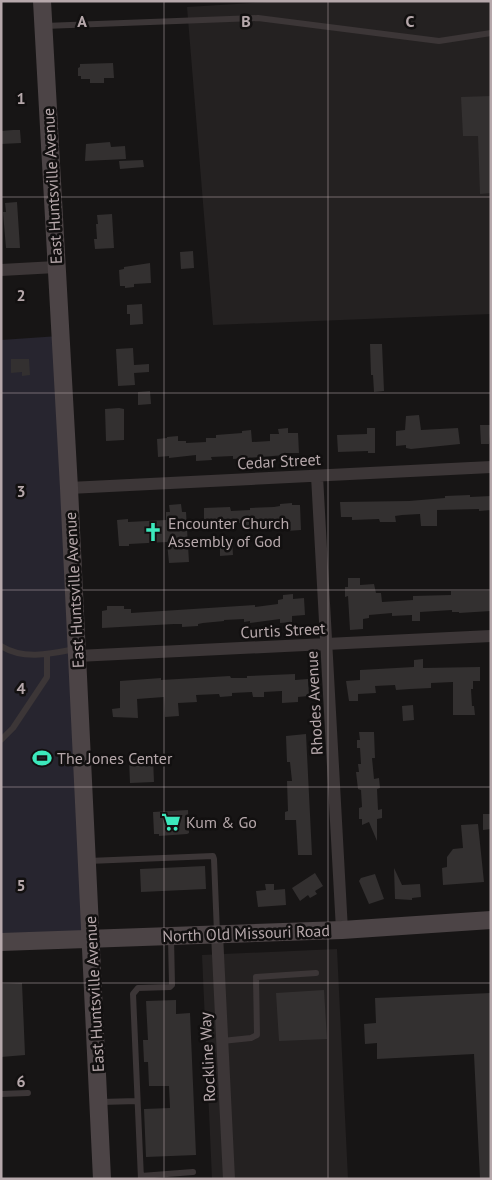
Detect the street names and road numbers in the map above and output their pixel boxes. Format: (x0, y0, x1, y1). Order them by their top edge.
street label: East Huntsville Avenue (38, 107, 66, 265)
street label: Cedar Street (237, 449, 322, 473)
street label: East Huntsville Avenue (60, 511, 88, 669)
street label: Curtis Street (240, 618, 327, 642)
street label: Rhodes Avenue (301, 651, 327, 755)
street label: East Huntsville Avenue (80, 915, 108, 1073)
street label: North Old Missouri Road (162, 920, 330, 946)
street label: Rockline Way (195, 1011, 219, 1102)

